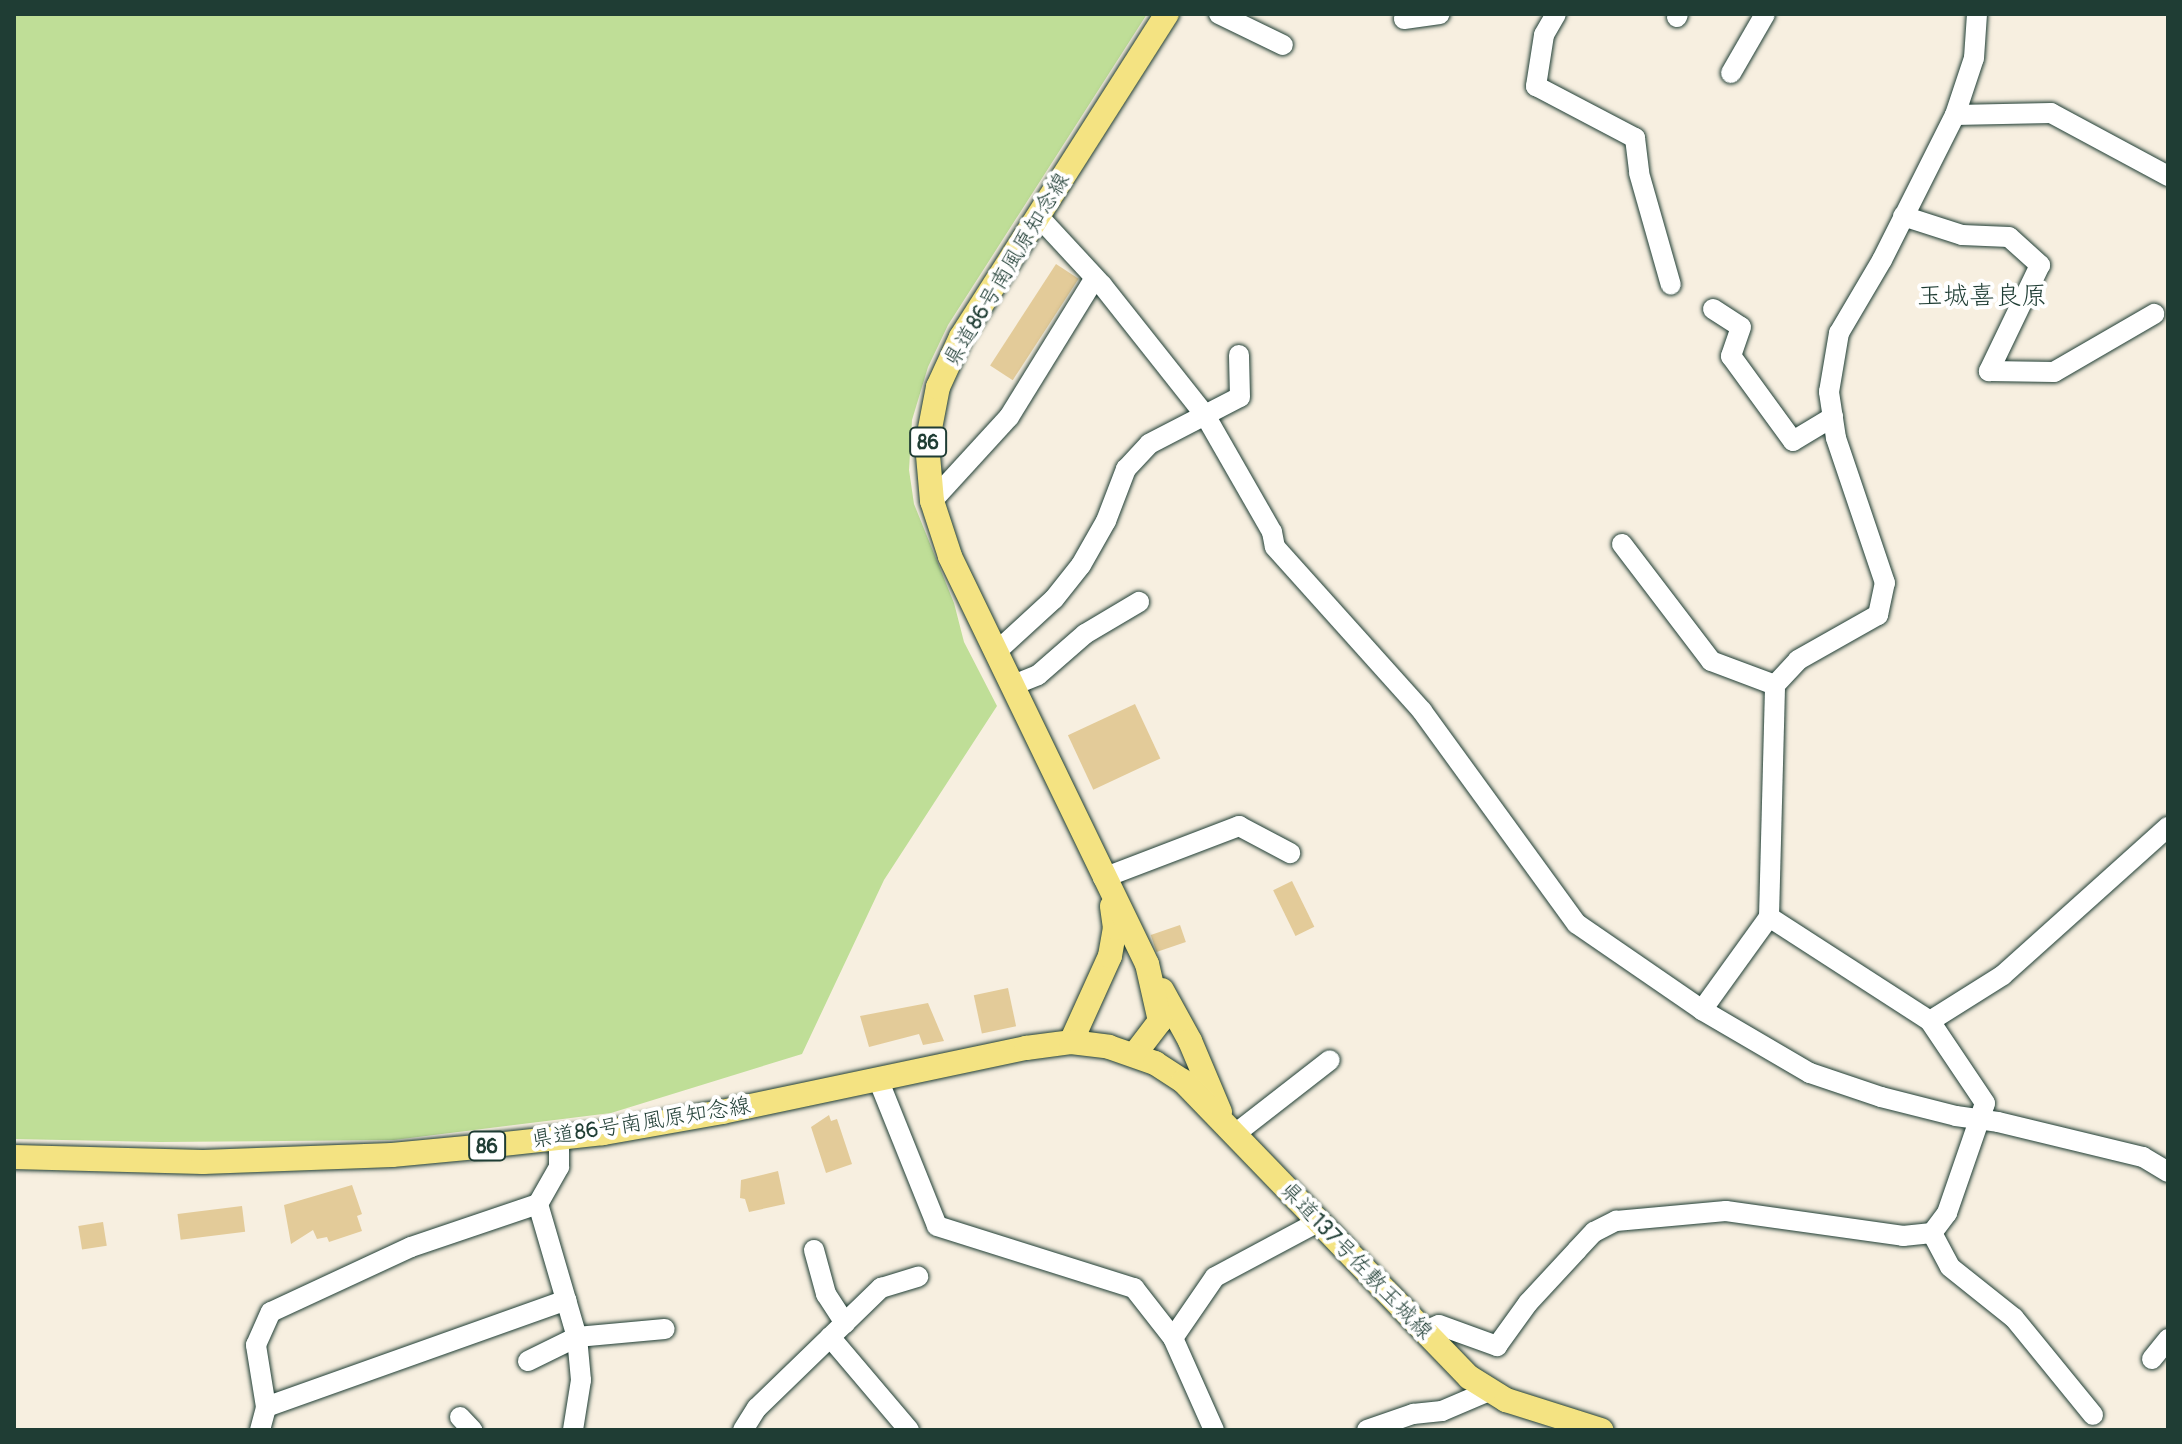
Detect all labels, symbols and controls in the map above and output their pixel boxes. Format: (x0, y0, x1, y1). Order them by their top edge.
street label: 県道86号南風原知念線 (939, 168, 1075, 372)
district label: 玉城喜良原 (1917, 281, 2047, 313)
road number: 86 (908, 426, 948, 458)
street label: 県道86号南風原知念線 (529, 1093, 753, 1153)
road number: 86 (467, 1130, 507, 1162)
street label: 県道137号佐敷玉城線 (1274, 1177, 1438, 1345)

